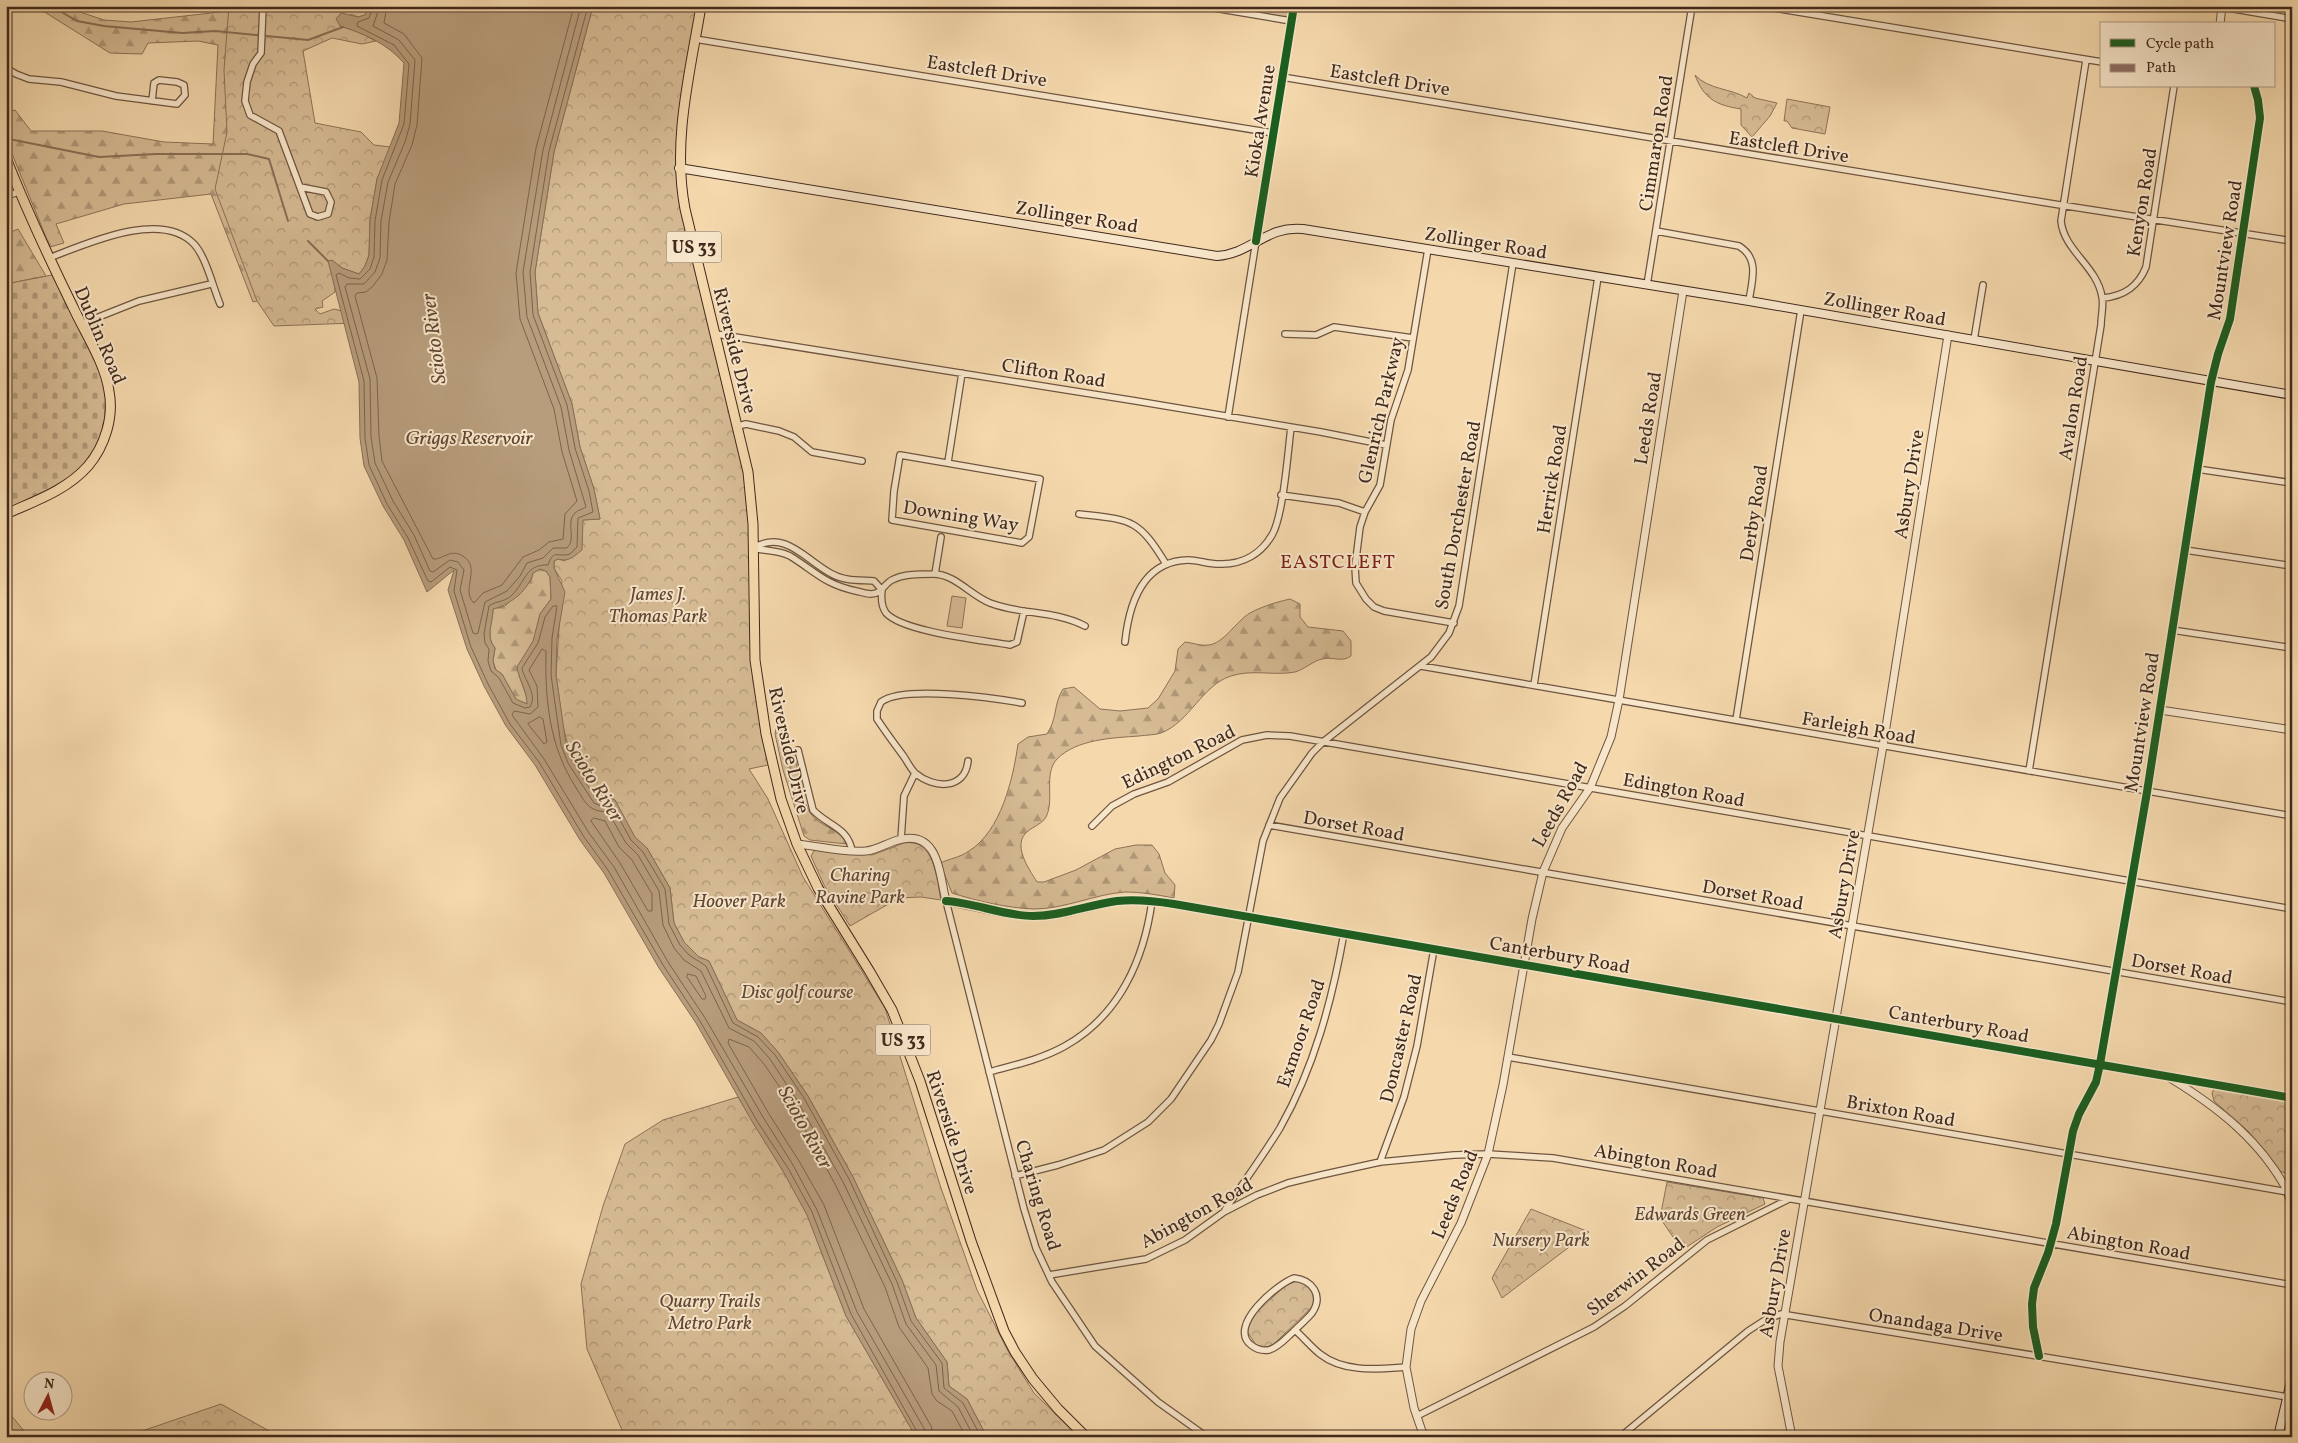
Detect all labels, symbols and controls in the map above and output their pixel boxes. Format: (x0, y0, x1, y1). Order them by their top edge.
legend (2100, 22, 2276, 88)
text: Cycle path (2146, 34, 2214, 55)
street label: Eastcleft Drive (925, 50, 1049, 94)
text: Path (2146, 58, 2176, 79)
street label: Eastcleft Drive (1328, 59, 1452, 103)
street label: Kioka Avenue (1239, 63, 1283, 180)
street label: Cimmaron Road (1633, 73, 1681, 213)
street label: Eastcleft Drive (1727, 126, 1851, 170)
street label: Kenyon Road (2122, 146, 2164, 259)
street label: Mountview Road (2202, 178, 2250, 322)
street label: Zollinger Road (1014, 195, 1140, 240)
street label: Zollinger Road (1423, 221, 1549, 266)
road number: US 33 (666, 232, 722, 262)
street label: Dublin Road (67, 283, 131, 389)
street label: Riverside Drive (706, 285, 762, 416)
street label: Zollinger Road (1821, 286, 1948, 334)
water label: Scioto River (415, 291, 454, 386)
street label: Glenrich Parkway (1352, 335, 1411, 486)
street label: Clifton Road (1000, 353, 1108, 395)
street label: Avalon Road (2053, 354, 2095, 462)
street label: Leeds Road (1629, 370, 1669, 467)
street label: South Dorchester Road (1430, 419, 1488, 612)
street label: Herrick Road (1532, 423, 1574, 536)
water label: Griggs Reservoir (405, 425, 533, 453)
street label: Asbury Drive (1888, 428, 1931, 541)
street label: Derby Road (1735, 463, 1775, 563)
street label: Downing Way (901, 495, 1020, 539)
district label: EASTCLEFT (1280, 549, 1396, 577)
park label: James J. Thomas Park (609, 582, 707, 630)
street label: Mountview Road (2119, 650, 2167, 794)
street label: Riverside Drive (761, 685, 815, 816)
street label: Farleigh Road (1800, 706, 1918, 752)
street label: Edington Road (1118, 719, 1240, 797)
water label: Scioto River (557, 736, 630, 829)
street label: Leeds Road (1527, 757, 1595, 852)
street label: Edington Road (1621, 767, 1747, 814)
street label: Dorset Road (1301, 805, 1406, 849)
street label: Asbury Drive (1823, 828, 1867, 941)
park label: Charing Ravine Park (815, 863, 905, 911)
street label: Dorset Road (1700, 874, 1805, 918)
park label: Hoover Park (692, 889, 786, 915)
street label: Canterbury Road (1487, 931, 1632, 981)
street label: Dorset Road (2129, 948, 2234, 992)
street label: Doncaster Road (1374, 971, 1429, 1105)
street label: Exmoor Road (1271, 976, 1333, 1091)
park label: Disc golf course (741, 980, 853, 1006)
street label: Canterbury Road (1886, 1000, 2031, 1050)
road number: US 33 (876, 1024, 930, 1056)
street label: Riverside Drive (919, 1067, 983, 1198)
water label: Scioto River (770, 1081, 839, 1175)
street label: Brixton Road (1844, 1090, 1957, 1134)
street label: Charing Road (1008, 1137, 1066, 1254)
street label: Abington Road (1592, 1138, 1720, 1186)
street label: Leeds Road (1426, 1146, 1486, 1243)
street label: Abington Road (1136, 1172, 1258, 1255)
park label: Edwards Green (1634, 1202, 1746, 1228)
street label: Abington Road (2065, 1220, 2193, 1268)
street label: Asbury Drive (1754, 1227, 1798, 1340)
park label: Nursery Park (1492, 1228, 1590, 1254)
street label: Sherwin Road (1582, 1232, 1691, 1323)
park label: Quarry Trails Metro Park (659, 1289, 761, 1337)
street label: Onandaga Drive (1867, 1303, 2005, 1349)
north arrow (22, 1370, 72, 1420)
text: N (43, 1375, 55, 1395)

